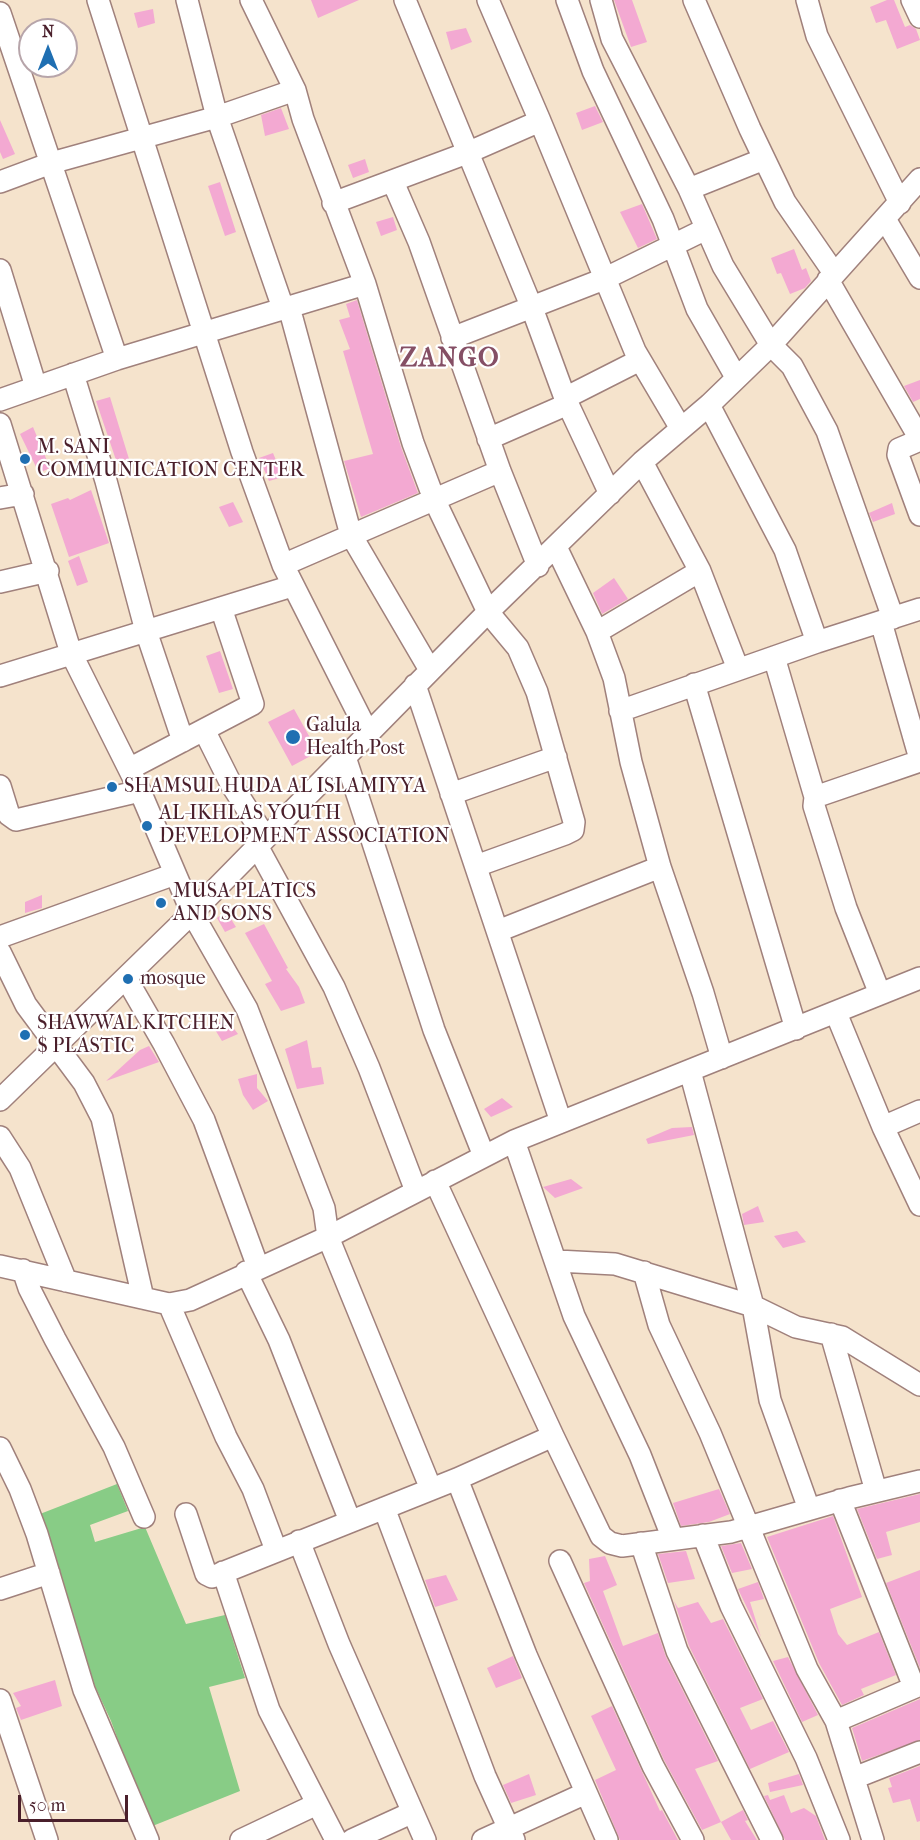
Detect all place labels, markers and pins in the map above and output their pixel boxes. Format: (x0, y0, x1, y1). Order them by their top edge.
place label: M. SANI COMMUNICATION CENTER (37, 436, 304, 483)
marker: M. SANI COMMUNICATION CENTER (18, 452, 32, 466)
place label: Galula Health Post (306, 714, 405, 761)
marker: Galula Health Post (284, 728, 302, 746)
place label: SHAMSUL HUDA AL ISLAMIYYA (124, 775, 426, 799)
marker: SHAMSUL HUDA AL ISLAMIYYA (105, 780, 119, 794)
place label: AL-IKHLAS YOUTH DEVELOPMENT ASSOCIATION (159, 802, 450, 849)
marker: AL-IKHLAS YOUTH DEVELOPMENT ASSOCIATION (140, 819, 154, 833)
place label: MUSA PLATICS AND SONS (173, 880, 316, 927)
marker: MUSA PLATICS AND SONS (154, 896, 168, 910)
place label: mosque (140, 967, 206, 991)
marker: mosque (121, 972, 135, 986)
place label: SHAWWAL KITCHEN $ PLASTIC (37, 1012, 235, 1059)
marker: SHAWWAL KITCHEN $ PLASTIC (18, 1028, 32, 1042)

